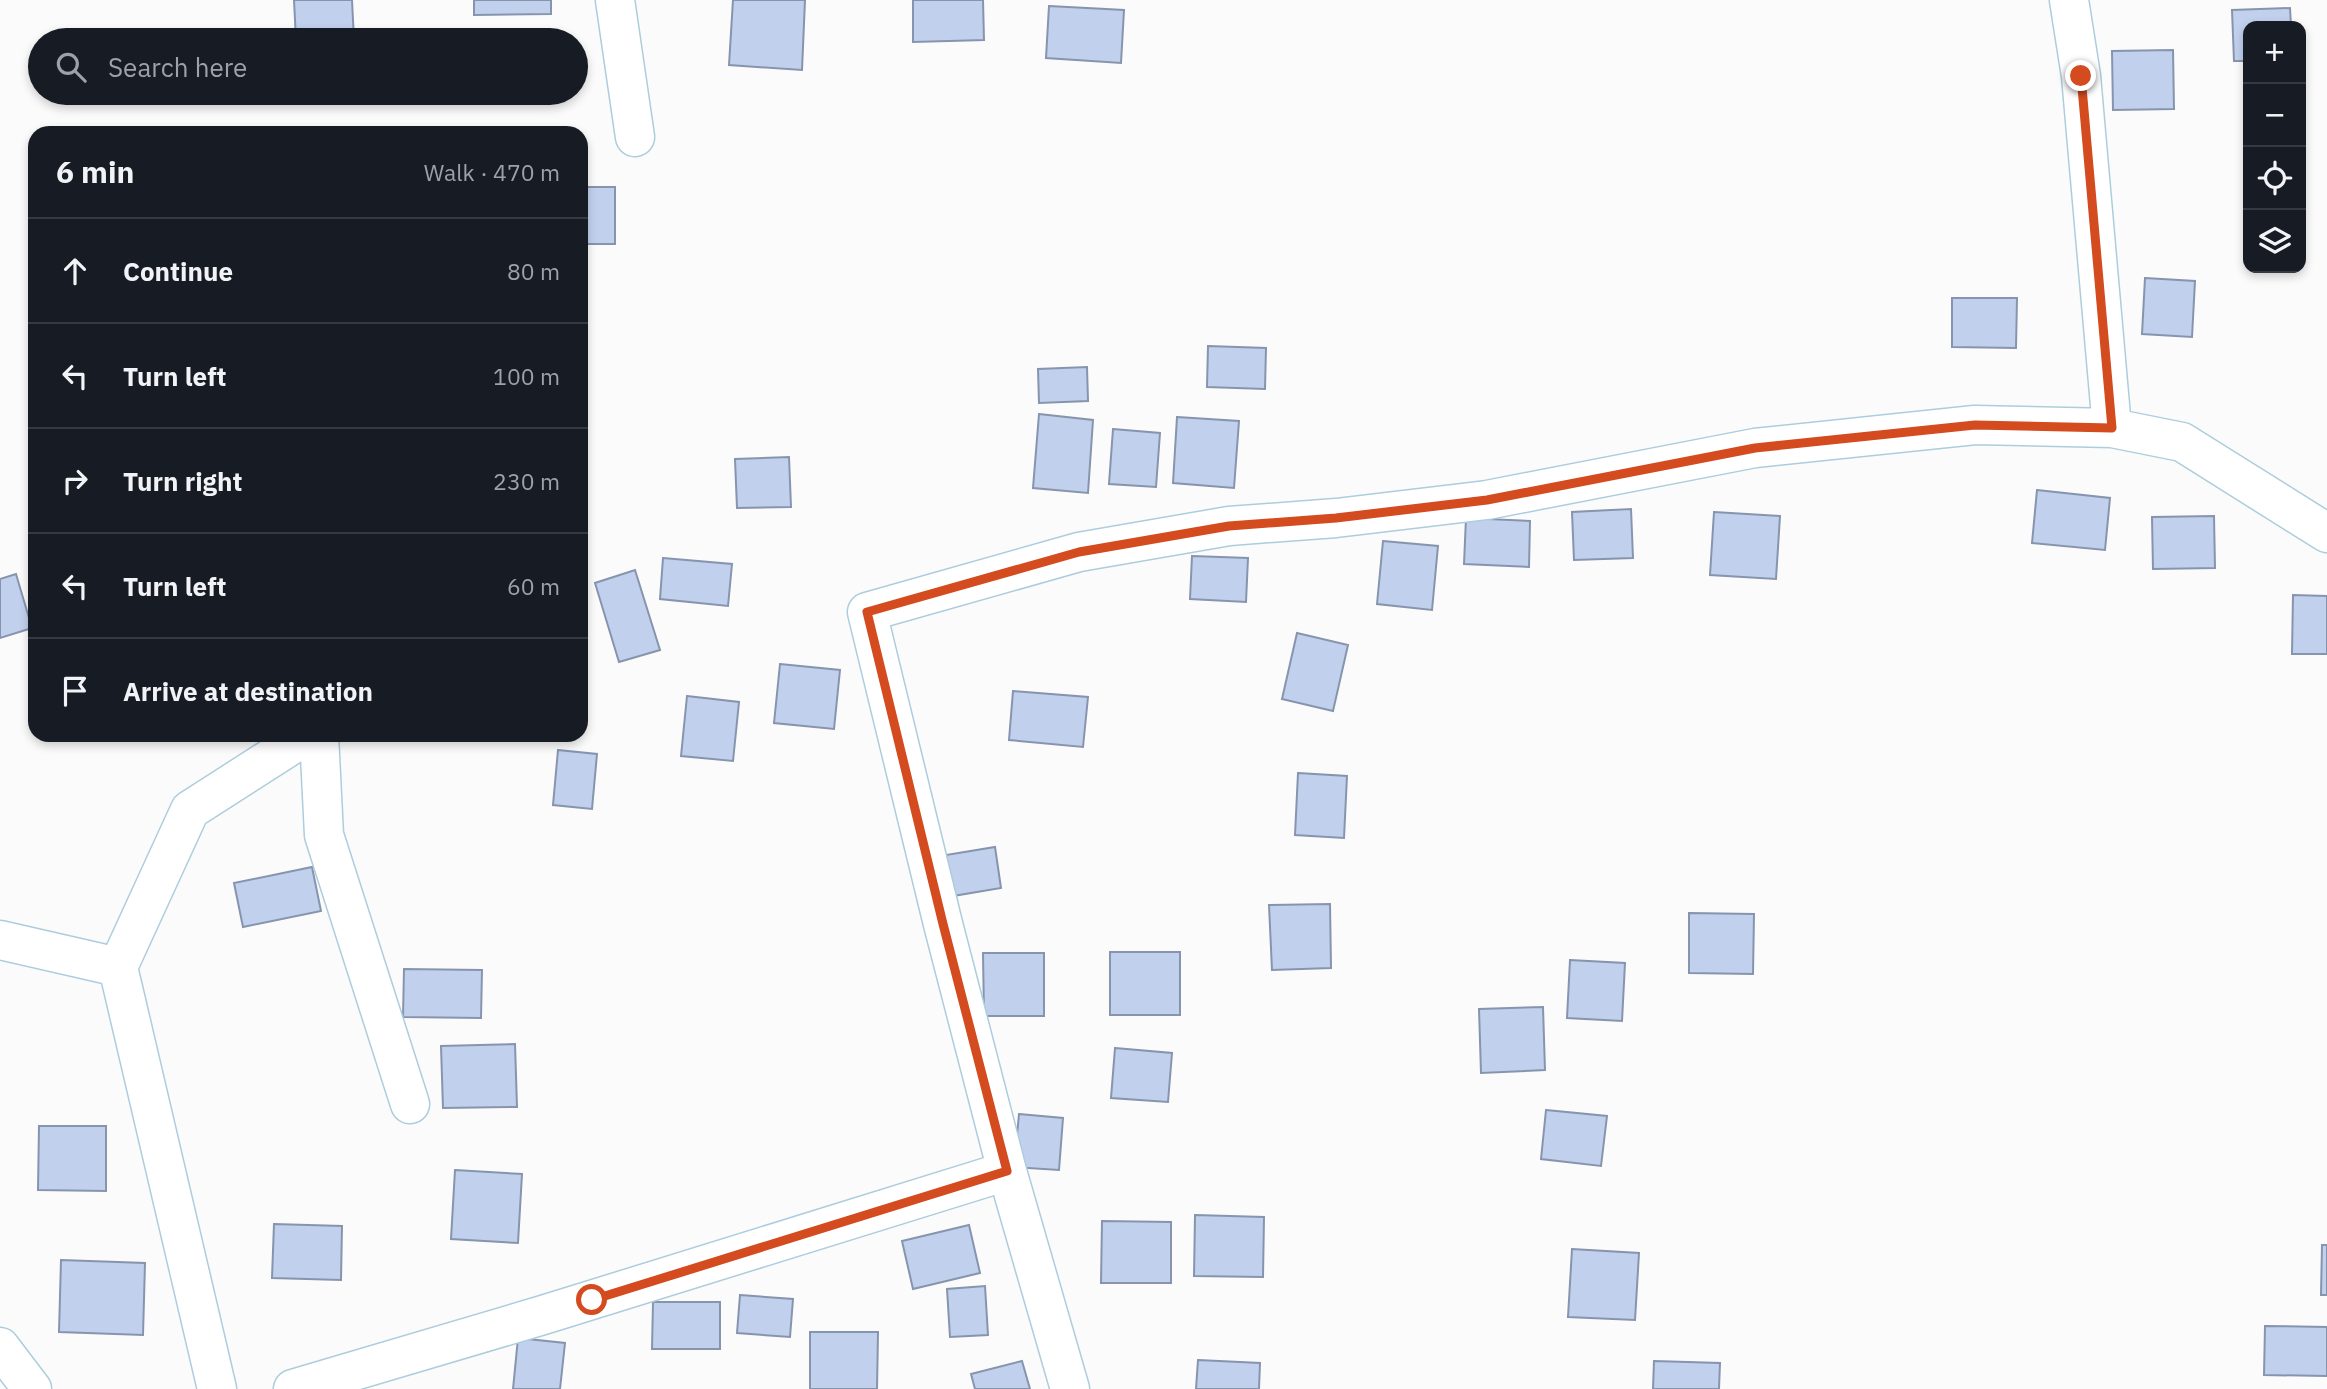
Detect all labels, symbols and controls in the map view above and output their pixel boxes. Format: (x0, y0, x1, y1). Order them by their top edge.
map controls (2243, 21, 2306, 273)
button: + (2243, 21, 2306, 84)
search box (28, 28, 588, 105)
icon: search (52, 48, 90, 86)
text: Search here (108, 50, 247, 84)
route end (2065, 60, 2096, 91)
button: − (2243, 84, 2306, 147)
button: locate (2243, 147, 2306, 210)
text: 6 min (56, 152, 134, 191)
text: Walk · 470 m (424, 157, 560, 187)
button: layers (2243, 210, 2306, 273)
icon: ahead (56, 252, 94, 290)
text: Continue (123, 254, 233, 288)
text: 80 m (507, 256, 560, 286)
icon: left (56, 357, 94, 395)
text: Turn left (123, 359, 226, 393)
text: 100 m (493, 361, 560, 391)
icon: right (56, 462, 94, 500)
text: Turn right (123, 464, 242, 498)
text: 230 m (493, 466, 560, 496)
icon: left (56, 567, 94, 605)
text: Turn left (123, 569, 226, 603)
text: 60 m (507, 571, 560, 601)
icon: arrive (56, 672, 94, 710)
text: Arrive at destination (123, 674, 373, 708)
route start (576, 1284, 607, 1315)

